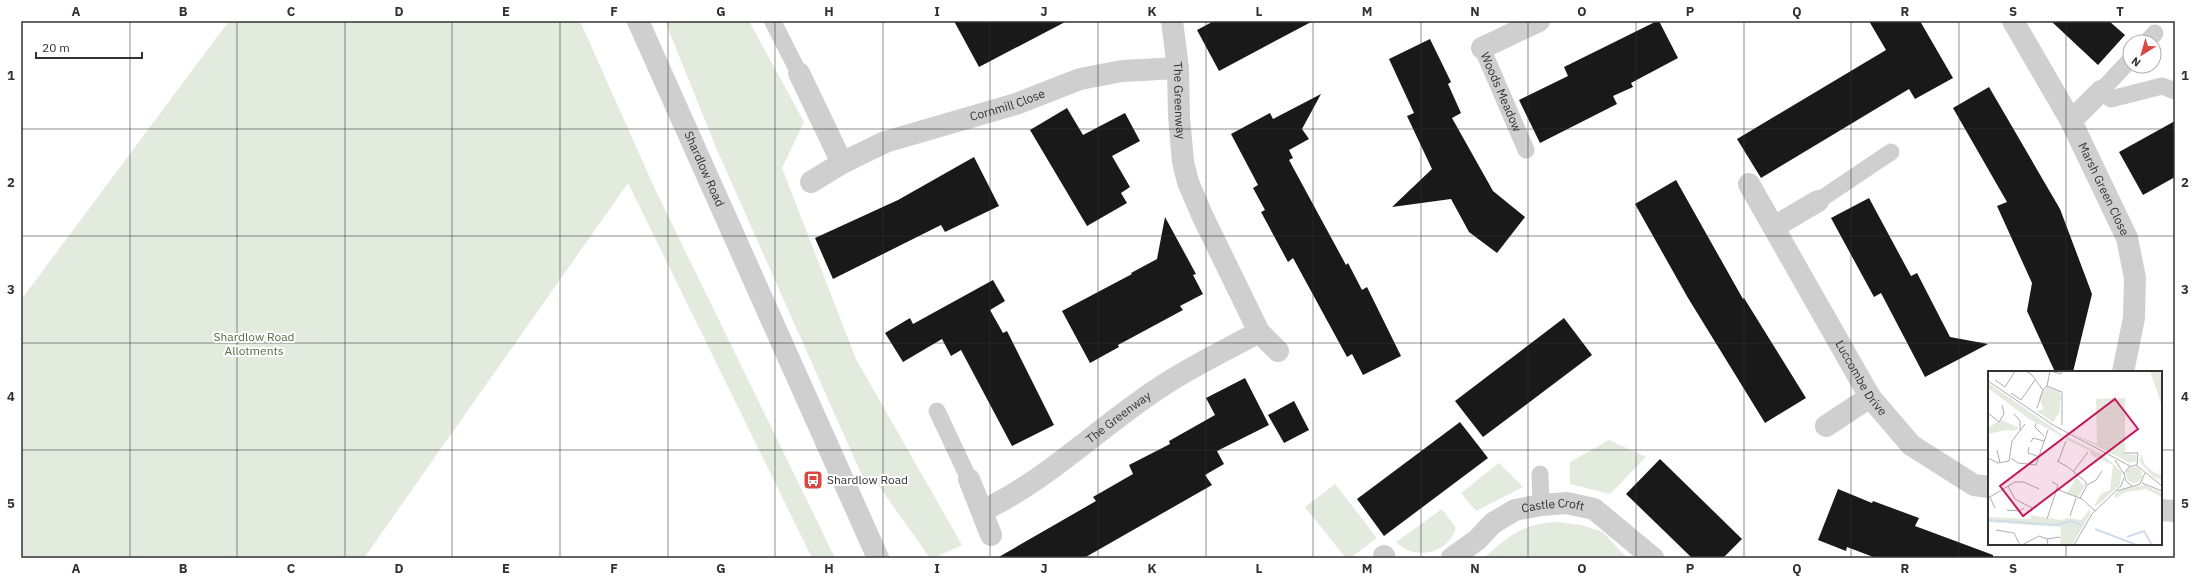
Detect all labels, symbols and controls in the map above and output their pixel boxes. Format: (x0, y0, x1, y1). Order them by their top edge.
text: A (72, 3, 81, 20)
text: B (179, 3, 188, 20)
text: C (287, 3, 296, 20)
text: D (394, 3, 404, 20)
text: E (502, 3, 510, 20)
text: F (610, 3, 618, 20)
text: G (716, 3, 726, 20)
text: H (824, 3, 834, 20)
text: I (934, 3, 940, 20)
text: J (1040, 3, 1048, 20)
text: K (1147, 3, 1157, 20)
text: L (1256, 3, 1263, 20)
text: M (1362, 3, 1372, 20)
text: N (1470, 3, 1480, 20)
text: O (1577, 3, 1587, 20)
text: P (1686, 3, 1695, 20)
text: Q (1792, 3, 1802, 20)
text: R (1901, 3, 1910, 20)
text: S (2009, 3, 2017, 20)
text: T (2116, 3, 2124, 20)
scale bar (36, 34, 142, 60)
north arrow (2122, 34, 2162, 74)
text: 20 m (42, 40, 70, 55)
street label: Woods Meadow (1478, 50, 1525, 134)
text: N (2129, 54, 2143, 70)
street label: The Greenway (1170, 61, 1189, 140)
text: 1 (7, 67, 15, 84)
text: 1 (2181, 67, 2189, 84)
street label: Cornmill Close (968, 85, 1047, 124)
street label: Shardlow Road (681, 129, 728, 209)
street label: Marsh Green Close (2075, 140, 2133, 238)
text: 2 (7, 174, 15, 191)
text: 2 (2181, 174, 2189, 191)
text: 3 (7, 281, 15, 298)
text: 3 (2181, 281, 2189, 298)
park label: Shardlow Road Allotments (213, 329, 295, 358)
street label: Luccombe Drive (1832, 337, 1891, 419)
inset map (1988, 371, 2162, 545)
text: 4 (7, 388, 15, 405)
street label: The Greenway (1083, 388, 1154, 446)
text: 4 (2181, 388, 2189, 405)
bus stop icon: Shardlow Road (802, 469, 824, 491)
place label: Shardlow Road (827, 472, 908, 487)
text: 5 (7, 495, 15, 512)
street label: Castle Croft (1520, 495, 1586, 516)
text: 5 (2181, 495, 2189, 512)
text: A (72, 560, 81, 577)
text: B (179, 560, 188, 577)
text: C (287, 560, 296, 577)
text: D (394, 560, 404, 577)
text: E (502, 560, 510, 577)
text: F (610, 560, 618, 577)
text: G (716, 560, 726, 577)
text: H (824, 560, 834, 577)
text: I (934, 560, 940, 577)
text: J (1040, 560, 1048, 577)
text: K (1147, 560, 1157, 577)
text: L (1256, 560, 1263, 577)
text: M (1362, 560, 1372, 577)
text: N (1470, 560, 1480, 577)
text: O (1577, 560, 1587, 577)
text: P (1686, 560, 1695, 577)
text: Q (1792, 560, 1802, 577)
text: R (1901, 560, 1910, 577)
text: S (2009, 560, 2017, 577)
text: T (2116, 560, 2124, 577)

